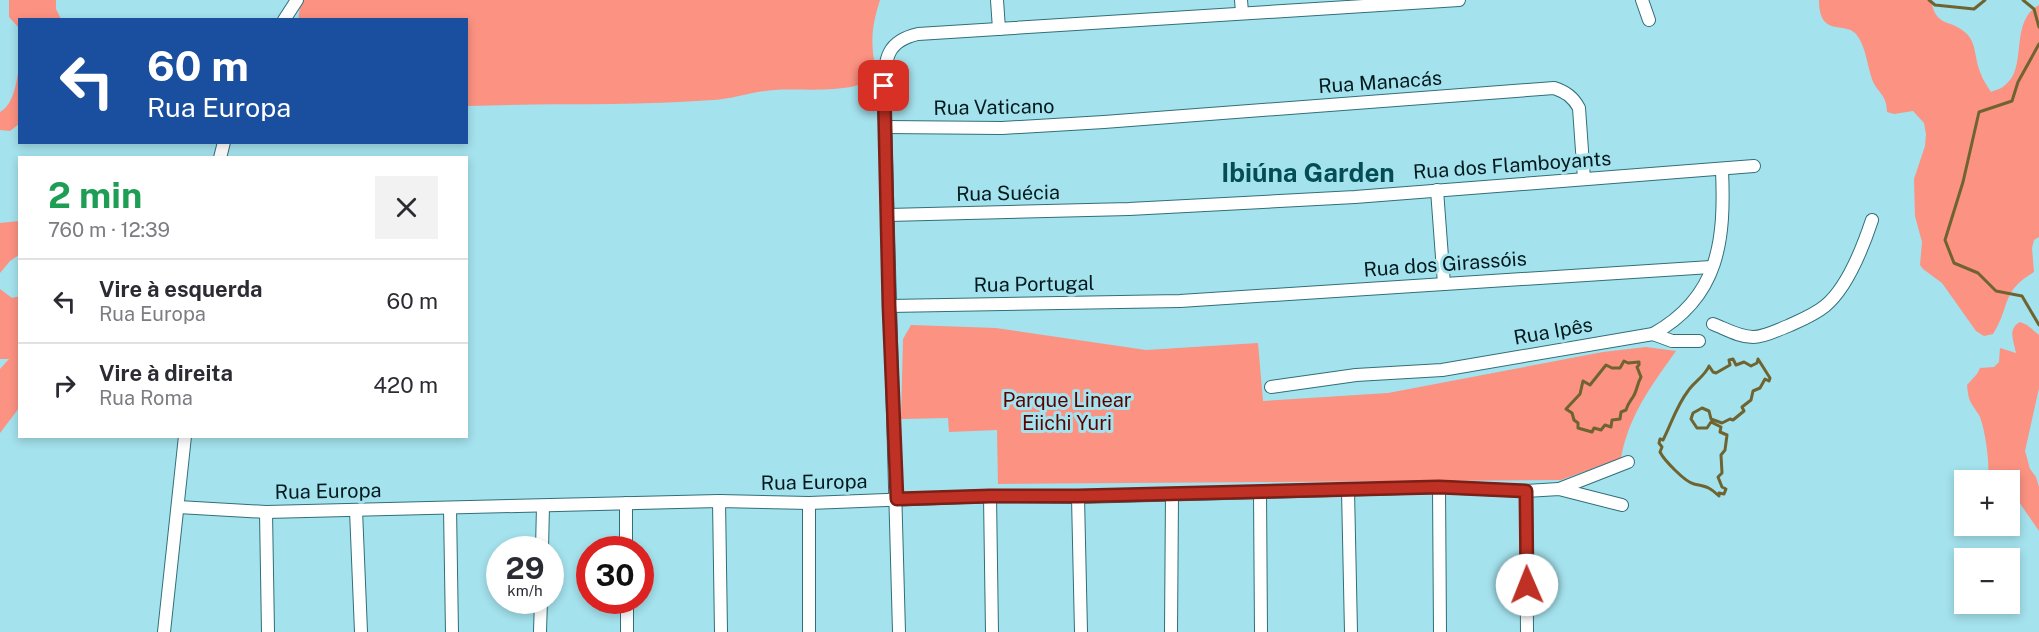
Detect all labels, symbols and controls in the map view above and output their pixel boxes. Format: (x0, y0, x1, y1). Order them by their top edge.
text: 60 m (147, 41, 249, 90)
icon: left (48, 42, 126, 120)
pin (858, 60, 909, 111)
street label: Rua Manacás (1317, 66, 1443, 98)
icon: arrive (867, 69, 900, 102)
text: Rua Europa (147, 91, 291, 123)
street label: Rua Vaticano (933, 94, 1055, 120)
street label: Rua dos Flamboyants (1412, 146, 1612, 184)
district label: Ibiúna Garden (1221, 157, 1395, 188)
text: 2 min (48, 174, 142, 216)
button: close (375, 176, 438, 239)
street label: Rua Suécia (956, 180, 1060, 206)
text: 760 m · 12:39 (48, 218, 170, 242)
street label: Rua dos Girassóis (1363, 246, 1527, 282)
street label: Rua Portugal (973, 271, 1095, 297)
text: Vire à esquerda (99, 276, 263, 302)
icon: left (48, 285, 81, 318)
text: 60 m (387, 288, 438, 314)
text: Rua Europa (99, 302, 206, 326)
street label: Rua Ipês (1512, 312, 1594, 350)
text: Vire à direita (99, 360, 233, 386)
icon: right (48, 369, 81, 402)
text: 420 m (373, 372, 438, 398)
text: Rua Roma (99, 386, 193, 410)
park label: Parque Linear Eiichi Yuri (1002, 388, 1132, 435)
street label: Rua Europa (760, 469, 868, 495)
map controls (1954, 470, 2020, 614)
button: + (1954, 470, 2020, 536)
street label: Rua Europa (274, 478, 382, 504)
speed limit sign: 30 (576, 536, 654, 614)
button: − (1954, 548, 2020, 614)
text: 29 (506, 550, 544, 586)
position arrow (1495, 553, 1559, 617)
text: km/h (507, 582, 543, 599)

